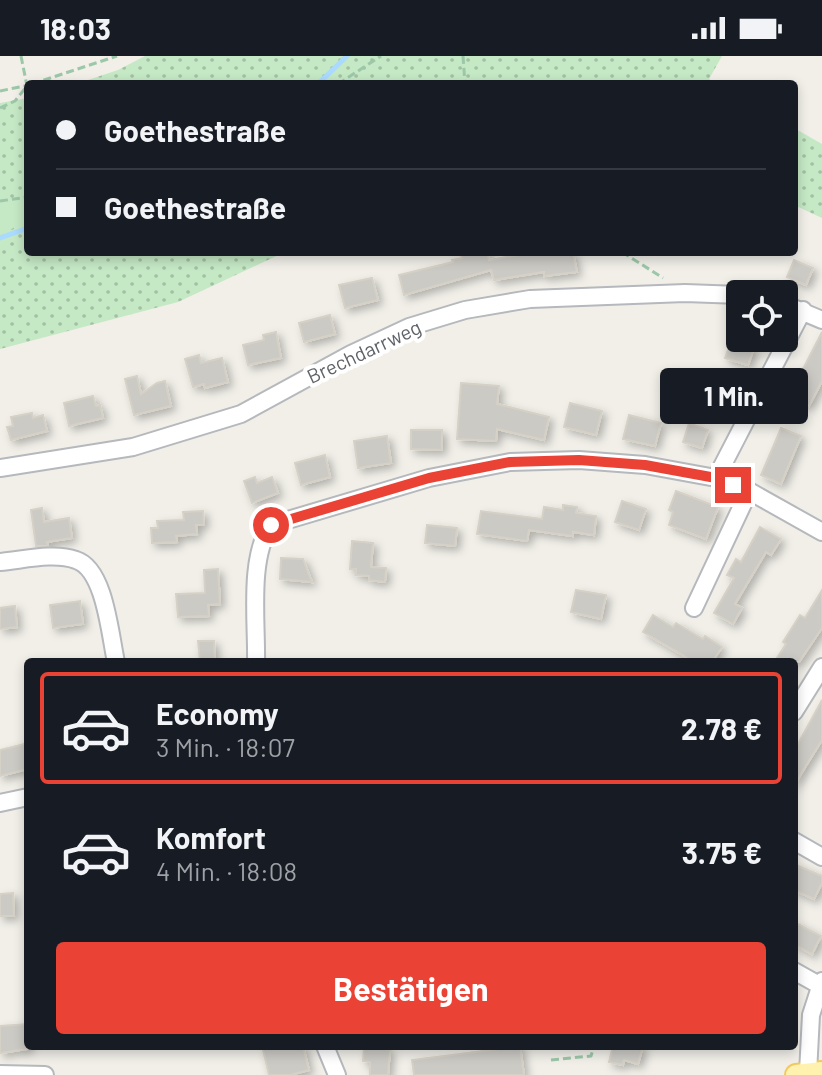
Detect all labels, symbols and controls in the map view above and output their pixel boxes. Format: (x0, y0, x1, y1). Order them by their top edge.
text: 18:03 (40, 10, 111, 46)
text: Goethestraße (104, 112, 286, 148)
text: Goethestraße (104, 189, 286, 225)
map controls (726, 280, 798, 352)
button: locate (726, 280, 798, 352)
street label: Brechdarrweg (303, 314, 424, 388)
callout: 1 Min. (659, 369, 807, 425)
text: 1 Min. (704, 380, 764, 411)
route end (715, 467, 751, 503)
route start (253, 507, 289, 543)
icon: car (60, 692, 132, 764)
text: Economy (156, 695, 279, 731)
text: 2.78 € (681, 710, 762, 746)
text: 3 Min. · 18:07 (156, 731, 295, 762)
icon: car (60, 816, 132, 888)
text: Komfort (156, 819, 266, 855)
text: 3.75 € (682, 834, 762, 870)
text: 4 Min. · 18:08 (156, 855, 297, 886)
button: Bestätigen (56, 942, 766, 1034)

